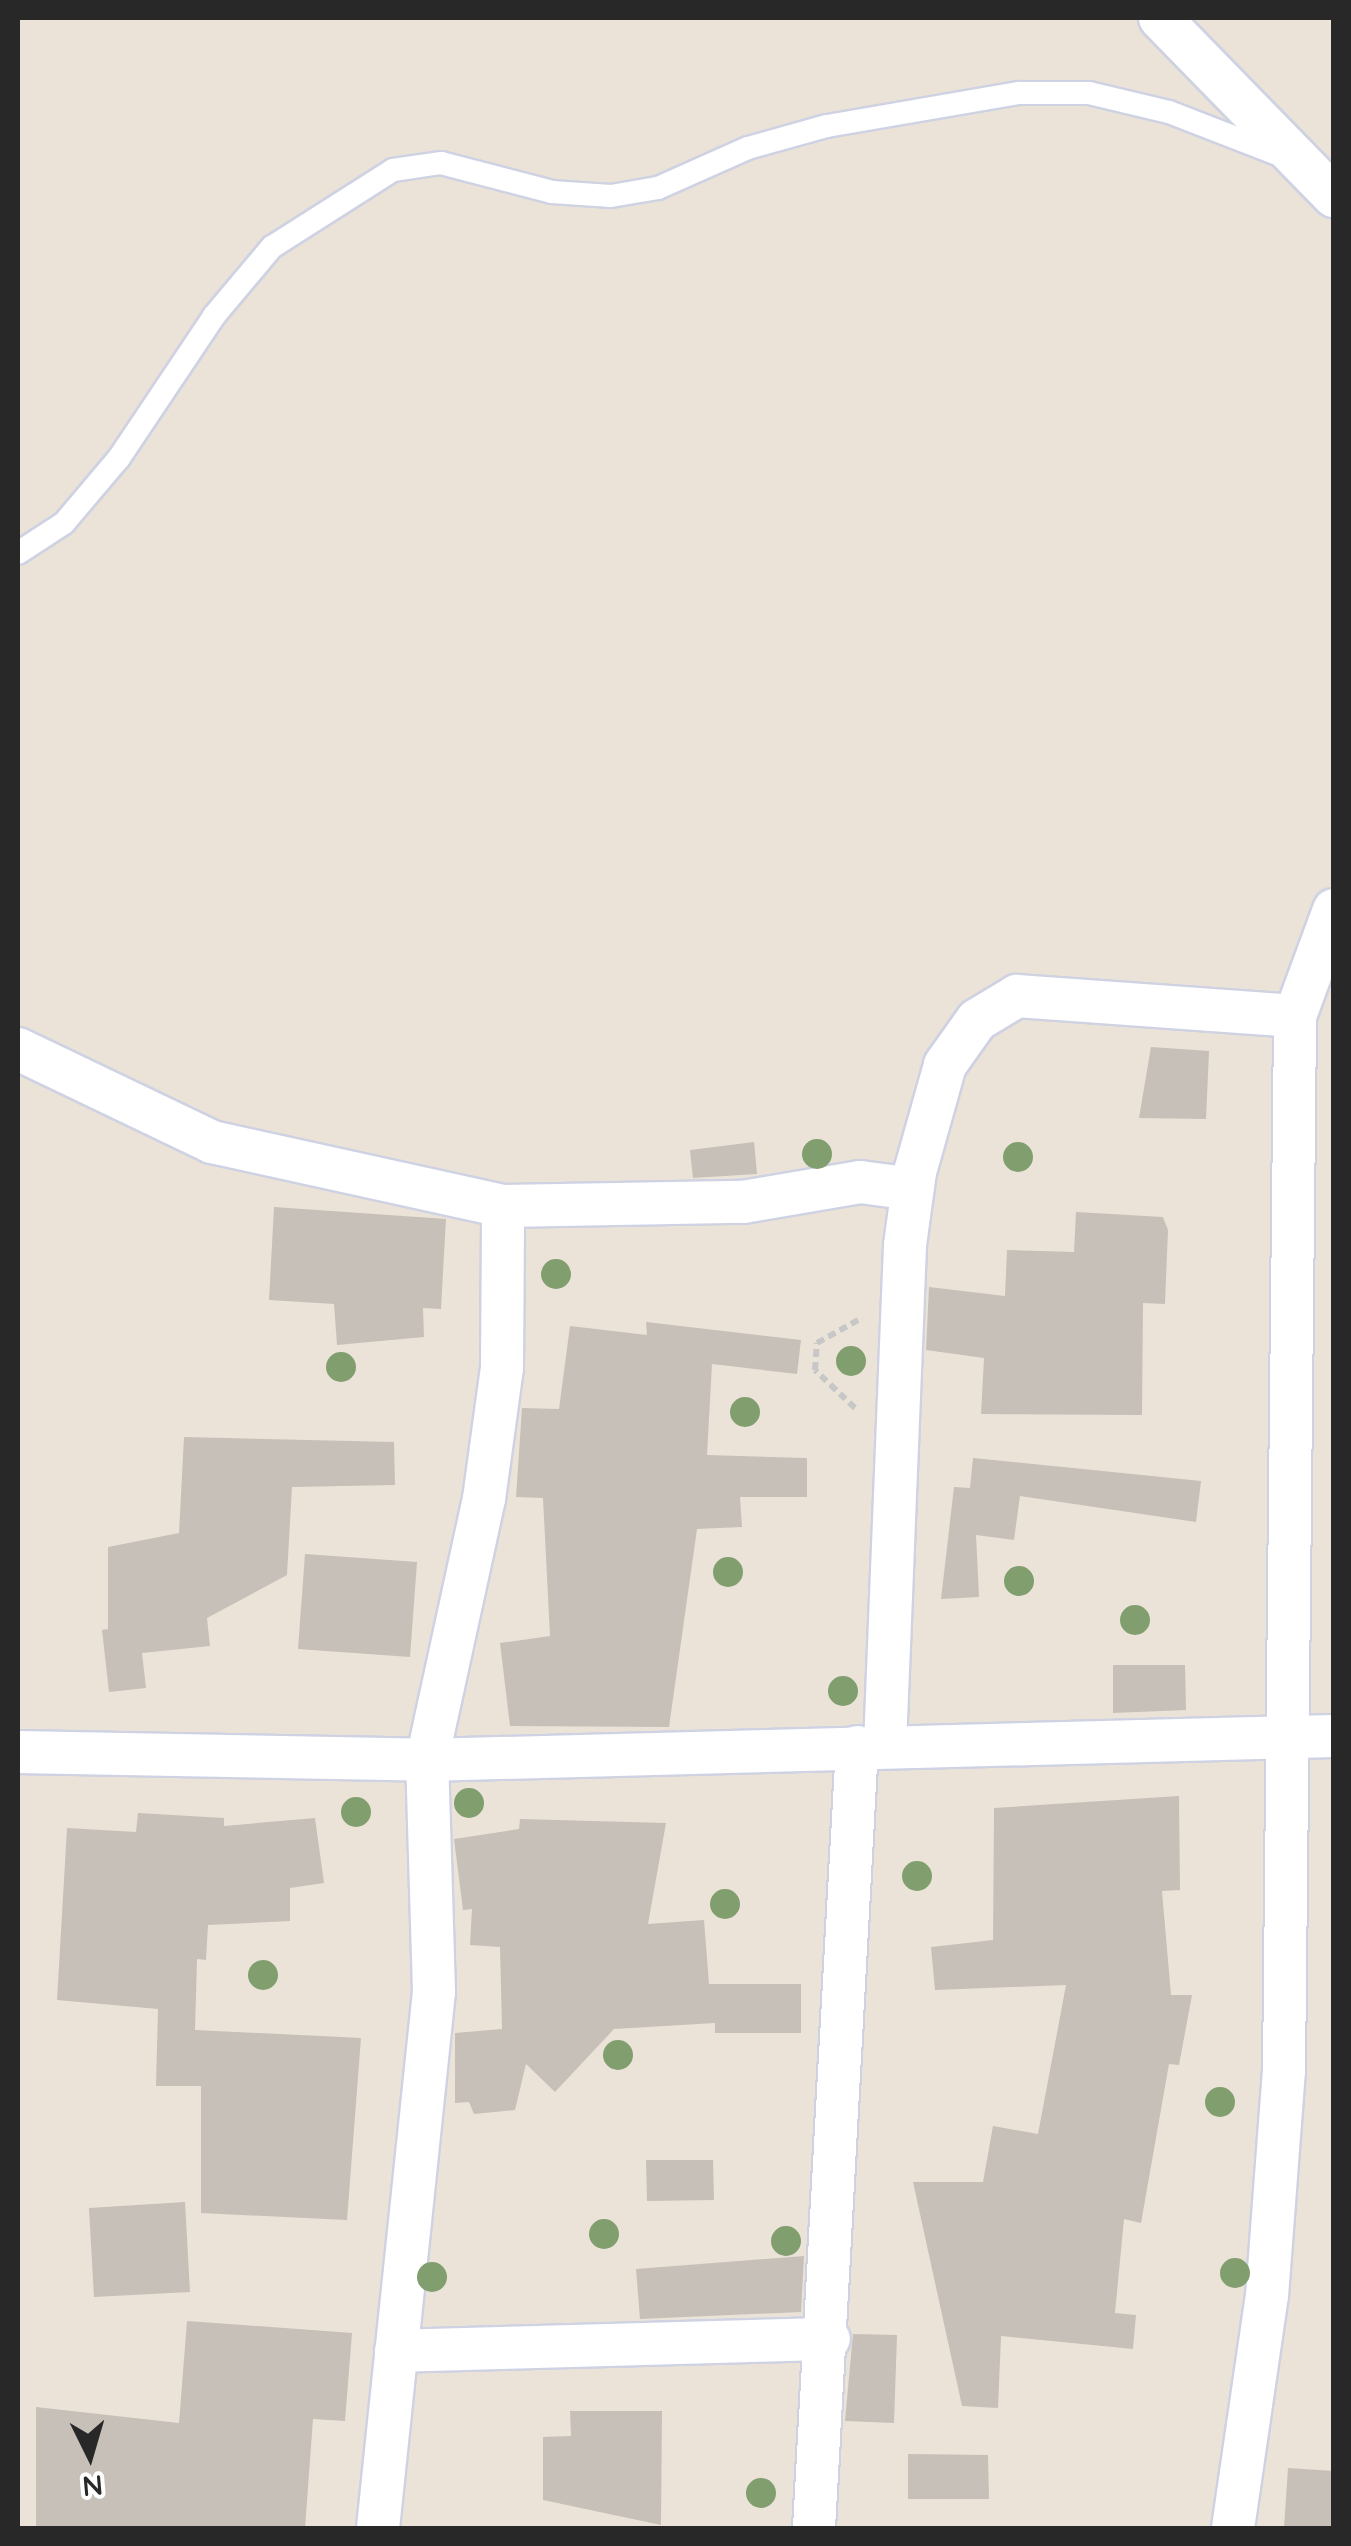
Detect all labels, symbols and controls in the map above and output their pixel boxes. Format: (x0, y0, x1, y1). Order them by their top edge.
north arrow (40, 2406, 140, 2506)
text: N (81, 2468, 104, 2505)

